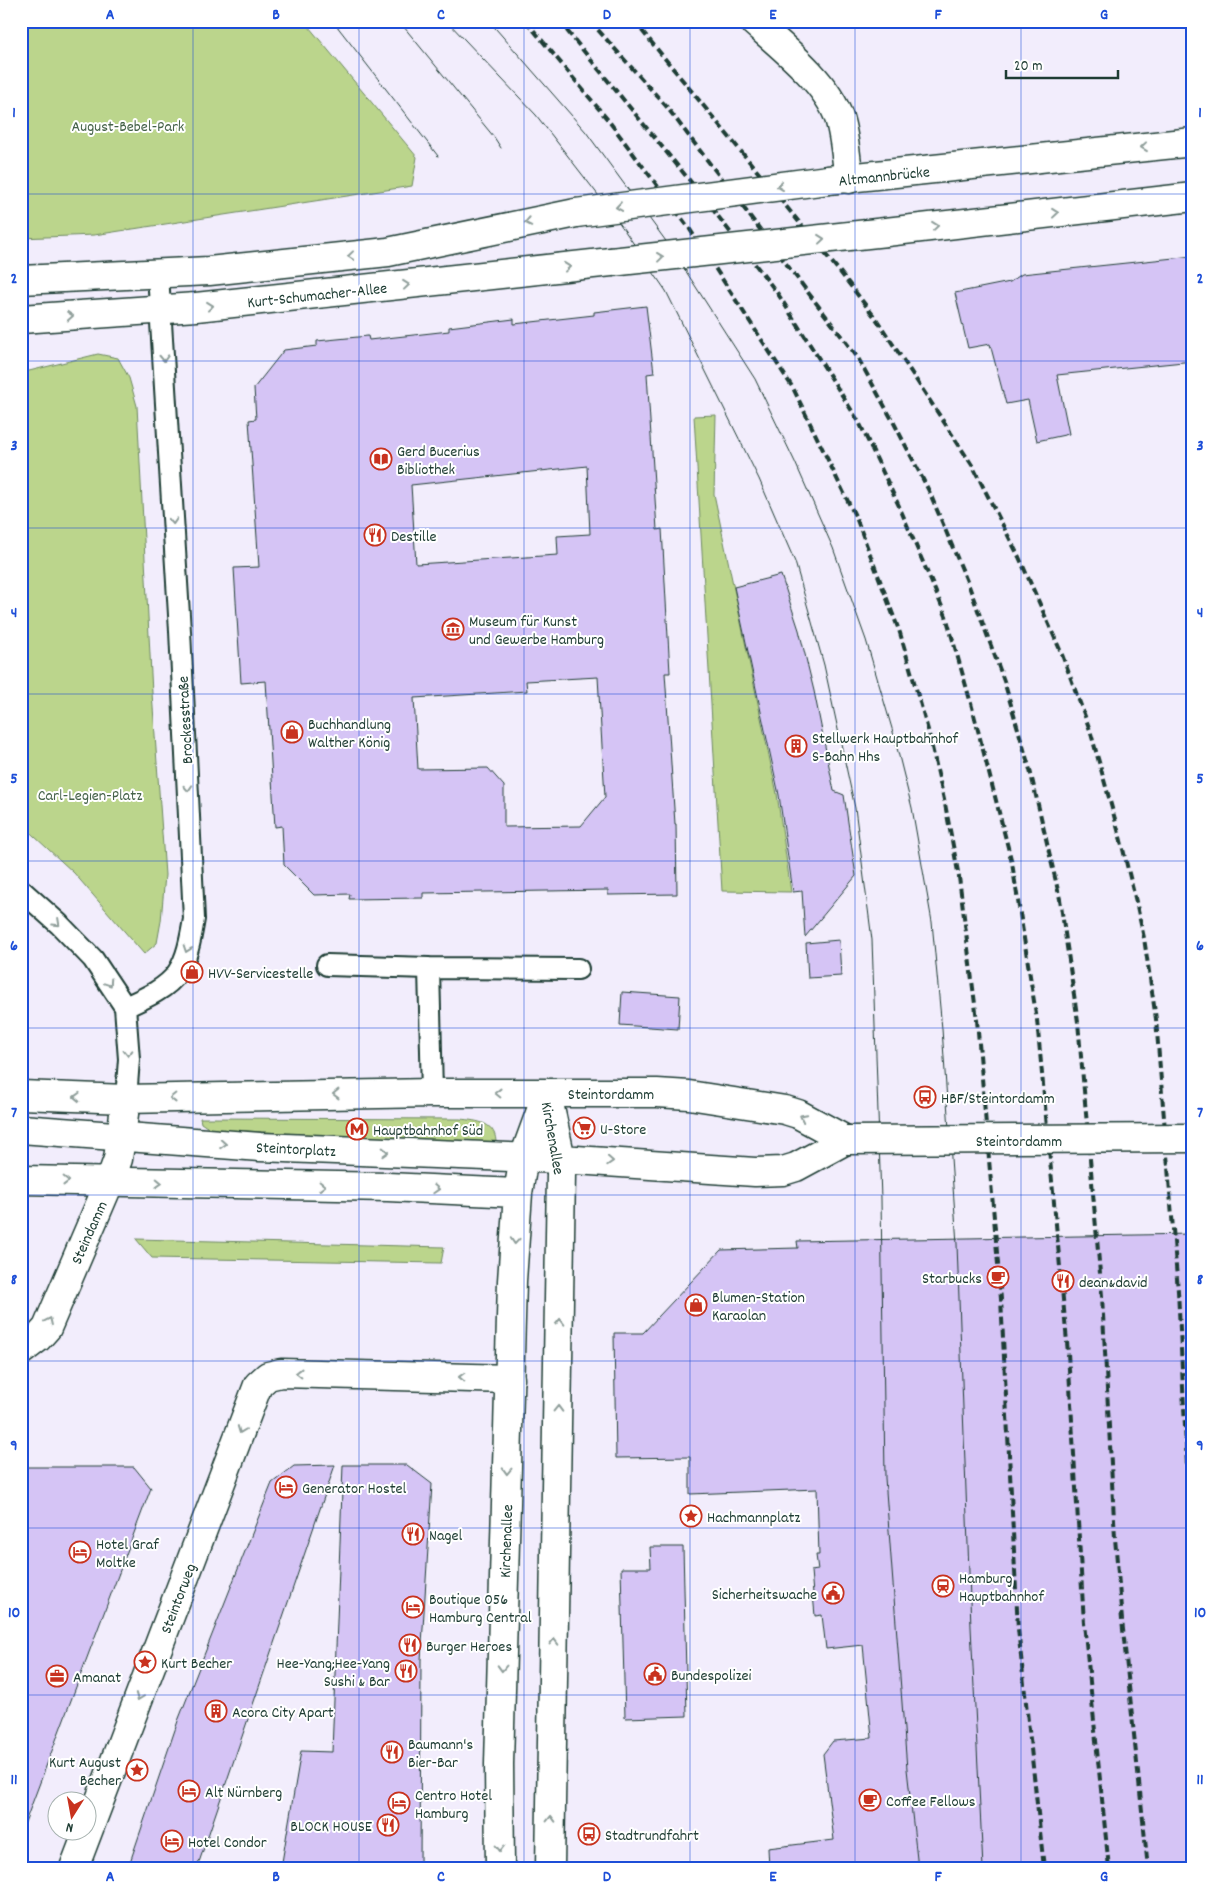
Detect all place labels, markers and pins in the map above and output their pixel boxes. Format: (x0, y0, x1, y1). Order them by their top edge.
place label: Gerd Bucerius Bibliothek (397, 441, 480, 482)
library icon: Gerd Bucerius Bibliothek (369, 447, 393, 471)
restaurant icon: Destille (363, 523, 387, 547)
place label: Destille (391, 526, 437, 549)
place label: Museum für Kunst und Gewerbe Hamburg (469, 611, 604, 652)
museum icon: Museum für Kunst und Gewerbe Hamburg (441, 617, 465, 641)
place label: Buchhandlung Walther König (308, 714, 391, 755)
shop icon: Buchhandlung Walther König (280, 720, 304, 744)
place label: Stellwerk Hauptbahnhof S-Bahn Hhs (812, 728, 959, 769)
building icon: Stellwerk Hauptbahnhof S-Bahn Hhs (784, 734, 808, 758)
shop icon: HVV-Servicestelle (180, 960, 204, 984)
place label: HVV-Servicestelle (208, 963, 313, 986)
bus stop icon: HBF/Steintordamm (913, 1085, 937, 1109)
place label: HBF/Steintordamm (941, 1088, 1055, 1111)
supermarket icon: U-Store (572, 1116, 596, 1140)
metro station icon: Hauptbahnhof Süd (345, 1117, 369, 1141)
place label: U-Store (600, 1119, 646, 1142)
place label: Hauptbahnhof Süd (373, 1120, 483, 1143)
cafe icon: Starbucks (986, 1265, 1010, 1289)
place label: Starbucks (922, 1268, 982, 1291)
restaurant icon: dean&david (1051, 1269, 1075, 1293)
place label: dean&david (1079, 1272, 1148, 1295)
place label: Blumen-Station Karaolan (712, 1287, 805, 1328)
shop icon: Blumen-Station Karaolan (684, 1293, 708, 1317)
hotel icon: Generator Hostel (274, 1475, 298, 1499)
place label: Generator Hostel (302, 1478, 407, 1501)
place icon: Hachmannplatz (679, 1504, 703, 1528)
place label: Hachmannplatz (707, 1507, 800, 1530)
restaurant icon: Nagel (401, 1522, 425, 1546)
place label: Nagel (429, 1525, 462, 1548)
place label: Hotel Graf Moltke (96, 1534, 159, 1575)
hotel icon: Hotel Graf Moltke (68, 1540, 92, 1564)
place label: Hamburg Hauptbahnhof (959, 1568, 1044, 1609)
station icon: Hamburg Hauptbahnhof (931, 1574, 955, 1598)
public building icon: Sicherheitswache (821, 1581, 845, 1605)
place label: Sicherheitswache (712, 1584, 817, 1607)
place label: Boutique 056 Hamburg Central (429, 1589, 532, 1630)
hotel icon: Boutique 056 Hamburg Central (401, 1595, 425, 1619)
restaurant icon: Burger Heroes (398, 1633, 422, 1657)
place label: Burger Heroes (426, 1636, 512, 1659)
place icon: Kurt Becher (133, 1650, 157, 1674)
place label: Kurt Becher (161, 1653, 232, 1676)
place label: Hee-Yang;Hee-Yang Sushi & Bar (276, 1653, 390, 1694)
restaurant icon: Hee-Yang;Hee-Yang Sushi & Bar (394, 1659, 418, 1683)
public building icon: Bundespolizei (643, 1662, 667, 1686)
office icon: Amanat (45, 1664, 69, 1688)
place label: Bundespolizei (671, 1665, 752, 1688)
place label: Amanat (73, 1667, 121, 1690)
building icon: Acora City Apart (204, 1699, 228, 1723)
place label: Acora City Apart (232, 1702, 334, 1725)
place label: Baumann's Bier-Bar (408, 1734, 473, 1775)
restaurant icon: Baumann's Bier-Bar (380, 1740, 404, 1764)
place label: Kurt August Becher (49, 1752, 121, 1793)
place icon: Kurt August Becher (125, 1758, 149, 1782)
hotel icon: Alt Nürnberg (177, 1779, 201, 1803)
place label: Alt Nürnberg (205, 1782, 282, 1805)
place label: Centro Hotel Hamburg (415, 1785, 492, 1826)
cafe icon: Coffee Fellows (858, 1788, 882, 1812)
hotel icon: Centro Hotel Hamburg (387, 1791, 411, 1815)
place label: Coffee Fellows (886, 1791, 976, 1814)
restaurant icon: BLOCK HOUSE (376, 1813, 400, 1837)
place label: BLOCK HOUSE (290, 1816, 373, 1839)
bus stop icon: Stadtrundfahrt (577, 1822, 601, 1846)
place label: Stadtrundfahrt (605, 1825, 699, 1848)
hotel icon: Hotel Condor (160, 1829, 184, 1853)
place label: Hotel Condor (188, 1832, 267, 1855)

